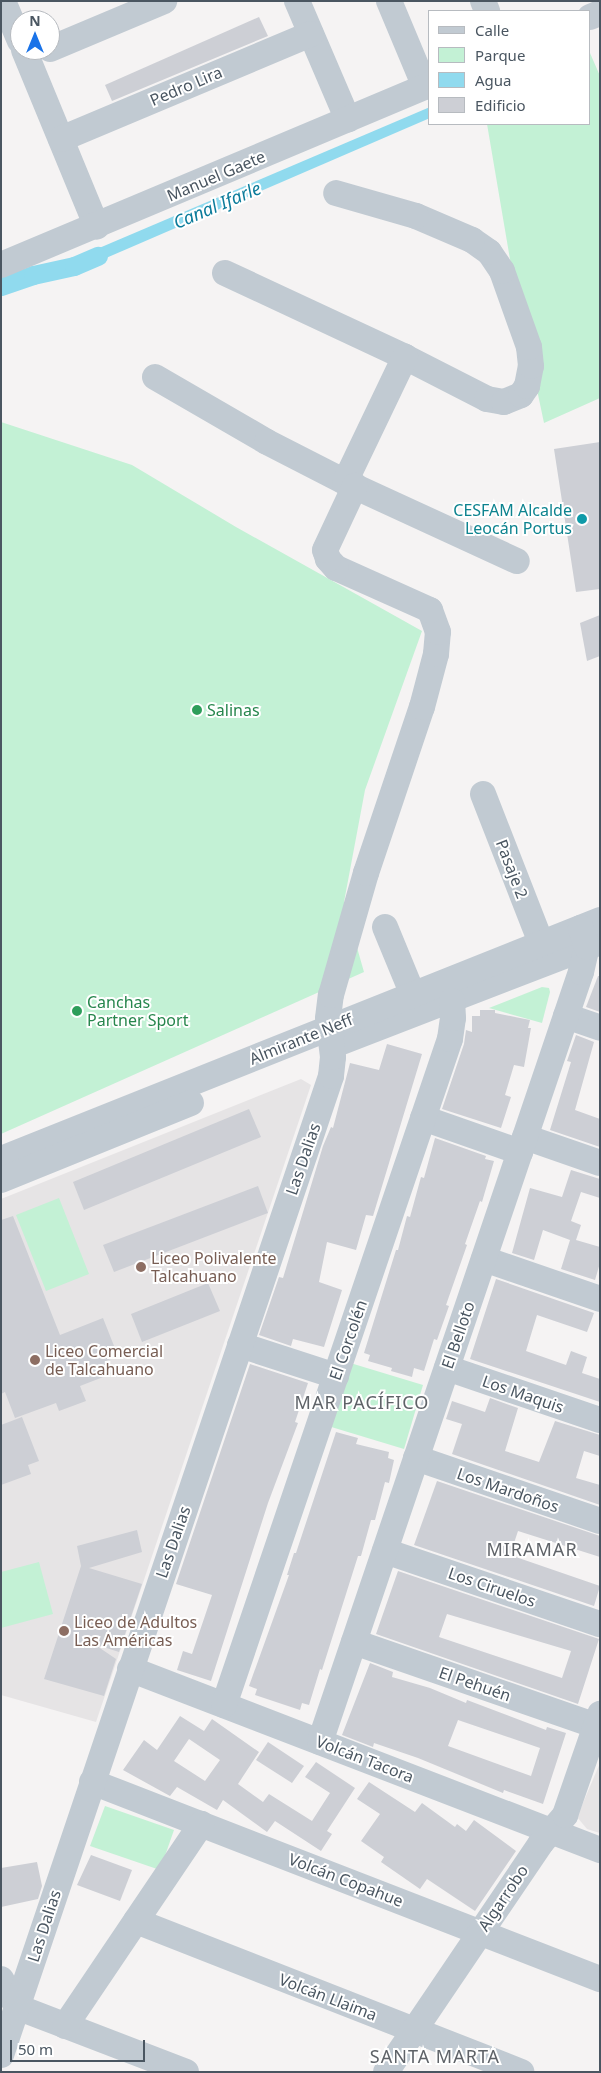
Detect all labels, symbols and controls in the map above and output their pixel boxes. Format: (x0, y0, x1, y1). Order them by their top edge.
north arrow (10, 10, 60, 60)
legend (428, 10, 591, 125)
text: N (29, 11, 41, 30)
text: Calle (475, 20, 509, 40)
text: Parque (475, 45, 525, 65)
street label: Pedro Lira (147, 62, 225, 110)
text: Agua (475, 70, 512, 90)
text: Edificio (475, 95, 526, 115)
street label: Manuel Gaete (164, 147, 268, 205)
water label: Canal Ifarle (170, 177, 264, 233)
place label: CESFAM Alcalde Leocán Portus (453, 500, 572, 538)
marker: CESFAM Alcalde Leocán Portus (576, 513, 588, 525)
place label: Salinas (207, 700, 260, 720)
marker: Salinas (191, 704, 203, 716)
street label: Pasaje 2 (492, 837, 532, 901)
place label: Canchas Partner Sport (87, 992, 188, 1030)
marker: Canchas Partner Sport (71, 1005, 83, 1017)
street label: Almirante Neff (247, 1010, 355, 1068)
street label: Las Dalias (282, 1121, 324, 1197)
place label: Liceo Polivalente Talcahuano (151, 1248, 277, 1286)
marker: Liceo Polivalente Talcahuano (135, 1261, 147, 1273)
street label: El Corcolén (325, 1297, 371, 1383)
street label: El Belloto (438, 1299, 478, 1371)
place label: Liceo Comercial de Talcahuano (45, 1341, 163, 1379)
marker: Liceo Comercial de Talcahuano (29, 1354, 41, 1366)
street label: Los Maquis (480, 1371, 566, 1417)
district label: MAR PACÍFICO (293, 1391, 431, 1413)
street label: Los Mardoños (455, 1464, 561, 1516)
street label: Las Dalias (152, 1504, 194, 1580)
district label: MIRAMAR (486, 1538, 578, 1560)
street label: Los Ciruelos (446, 1563, 538, 1611)
place label: Liceo de Adultos Las Américas (74, 1612, 197, 1650)
marker: Liceo de Adultos Las Américas (58, 1625, 70, 1637)
street label: El Pehuén (437, 1663, 513, 1705)
street label: Volcán Tacora (313, 1732, 417, 1786)
street label: Volcán Copahue (286, 1849, 406, 1911)
street label: Algarrobo (474, 1861, 532, 1935)
street label: Las Dalias (23, 1887, 65, 1965)
street label: Volcán Llaima (276, 1970, 380, 2024)
scale bar (12, 2030, 148, 2062)
text: 50 m (18, 2039, 53, 2059)
district label: SANTA MARTA (368, 2045, 502, 2067)

